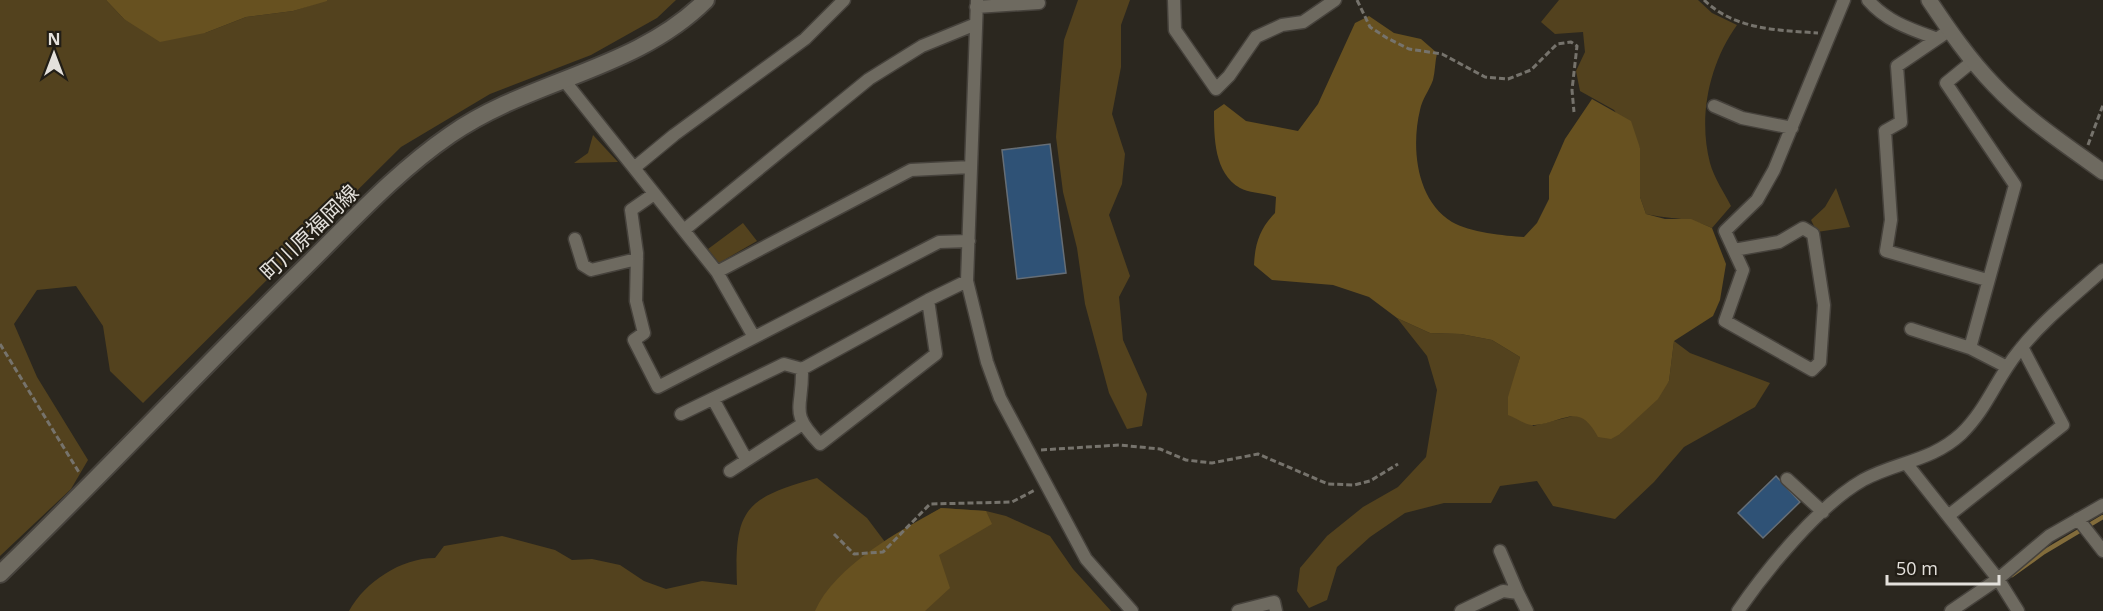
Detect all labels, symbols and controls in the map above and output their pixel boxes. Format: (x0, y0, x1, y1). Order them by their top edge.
north arrow (24, 24, 84, 84)
text: N (47, 28, 61, 50)
street label: 町川原福岡線 (254, 178, 364, 286)
scale bar (1887, 548, 2000, 586)
text: 50 m (1896, 556, 1938, 580)

